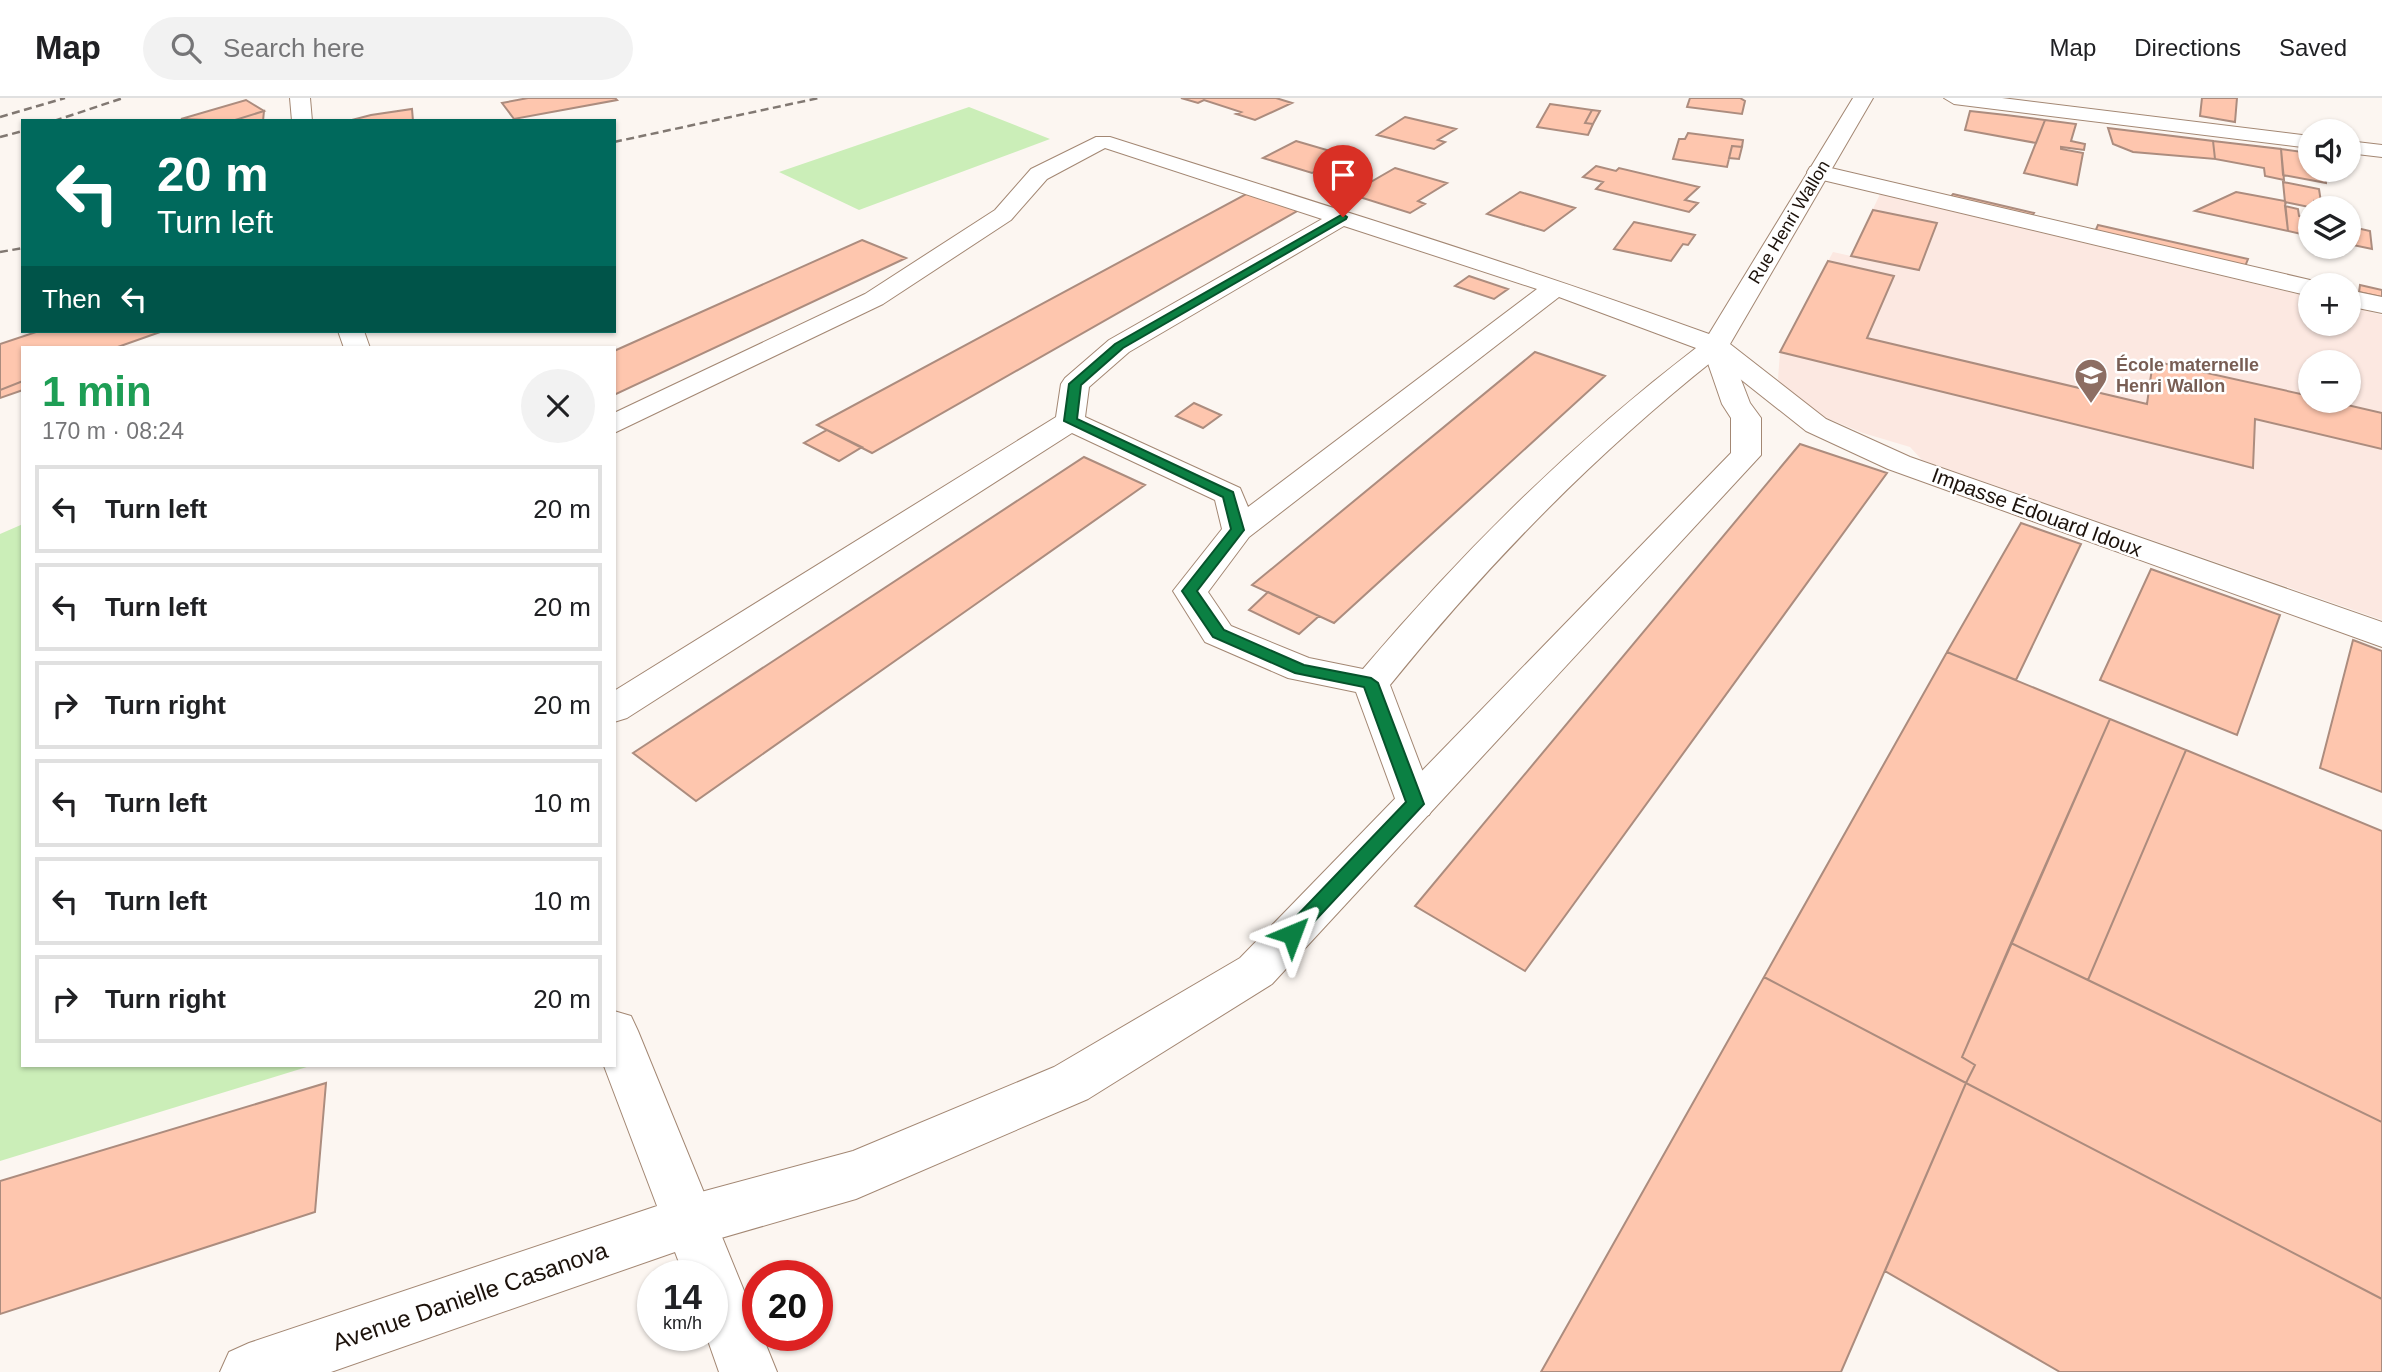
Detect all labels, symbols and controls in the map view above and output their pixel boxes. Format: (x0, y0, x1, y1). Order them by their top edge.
search box (143, 17, 633, 80)
text: Map (35, 29, 101, 66)
icon: search (167, 29, 205, 67)
text: Search here (223, 33, 365, 63)
text: Map (2050, 34, 2096, 61)
text: Directions (2134, 34, 2241, 61)
text: Saved (2279, 34, 2347, 61)
map controls (2298, 119, 2361, 413)
button: sound (2298, 119, 2361, 182)
pin (1313, 145, 1373, 217)
icon: left (42, 147, 133, 238)
text: 20 m (157, 147, 269, 201)
icon: arrive (1324, 156, 1362, 194)
street label: Rue Henri Wallon (1744, 157, 1834, 287)
button: layers (2298, 196, 2361, 259)
text: Turn left (157, 204, 273, 240)
button: + (2298, 273, 2361, 336)
icon: left (115, 280, 153, 318)
text: Then (42, 284, 101, 314)
button: − (2298, 350, 2361, 413)
place label: École maternelle Henri Wallon (2116, 354, 2259, 396)
school or university icon: École maternelle Henri Wallon (2072, 356, 2110, 405)
text: 1 min (42, 368, 152, 415)
button: close (521, 369, 595, 443)
text: 170 m · 08:24 (42, 418, 184, 444)
street label: Impasse Édouard Idoux (1929, 463, 2146, 561)
icon: left (46, 490, 84, 528)
text: Turn left (105, 494, 207, 524)
text: 20 m (533, 494, 591, 524)
icon: left (46, 588, 84, 626)
text: Turn left (105, 592, 207, 622)
text: 20 m (533, 592, 591, 622)
icon: right (46, 686, 84, 724)
text: Turn right (105, 690, 226, 720)
text: 20 m (533, 690, 591, 720)
icon: left (46, 784, 84, 822)
text: Turn left (105, 788, 207, 818)
text: 10 m (533, 788, 591, 818)
icon: left (46, 882, 84, 920)
text: Turn left (105, 886, 207, 916)
text: 10 m (533, 886, 591, 916)
position arrow (1255, 897, 1329, 971)
icon: right (46, 980, 84, 1018)
text: Turn right (105, 984, 226, 1014)
text: 20 m (533, 984, 591, 1014)
street label: Avenue Danielle Casanova (329, 1236, 612, 1356)
speed limit sign: 20 (742, 1260, 833, 1351)
text: 14 (663, 1277, 702, 1316)
text: km/h (663, 1313, 702, 1333)

